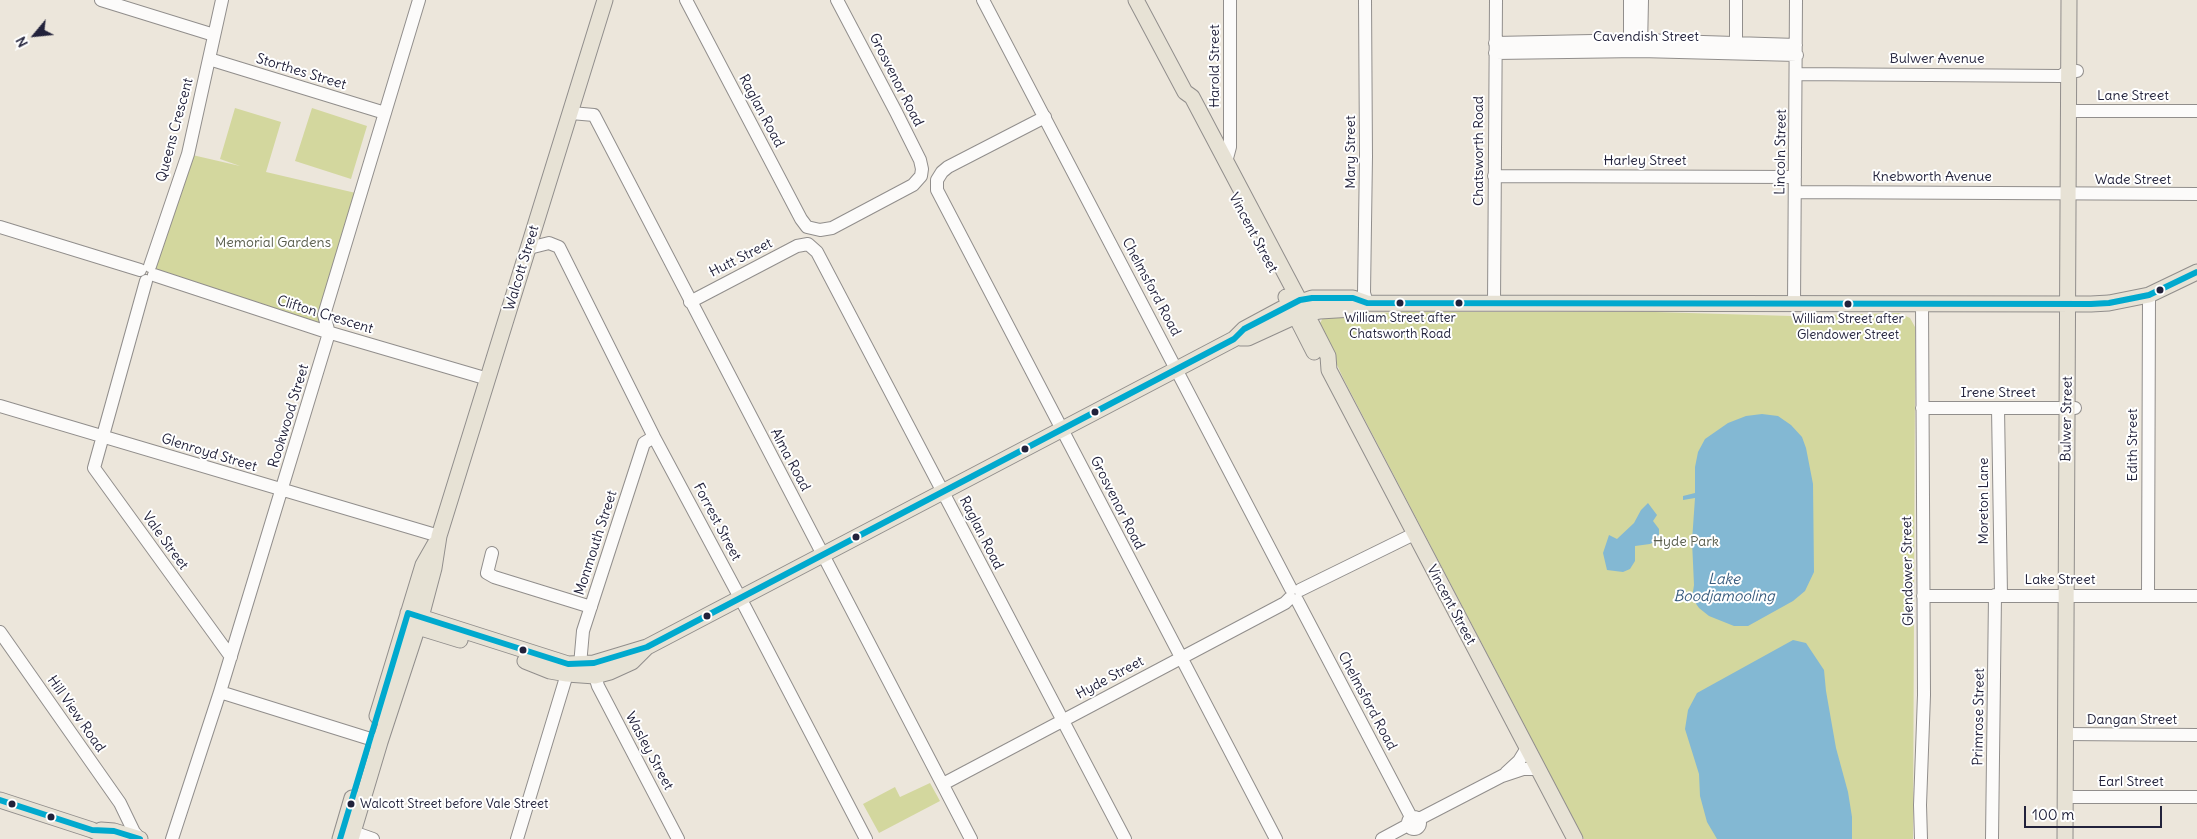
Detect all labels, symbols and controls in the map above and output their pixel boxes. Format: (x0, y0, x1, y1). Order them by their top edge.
north arrow (10, 10, 60, 60)
street label: Harold Street (1207, 24, 1223, 108)
street label: Cavendish Street (1593, 29, 1699, 45)
street label: Grosvenor Road (865, 31, 927, 129)
text: N (12, 34, 32, 51)
street label: Storthes Street (254, 50, 348, 94)
street label: Bulwer Avenue (1889, 51, 1985, 67)
street label: Raglan Road (735, 72, 787, 150)
street label: Queens Crescent (153, 76, 197, 184)
street label: Lane Street (2097, 88, 2169, 104)
street label: Chatsworth Road (1471, 96, 1487, 206)
street label: Lincoln Street (1772, 109, 1790, 195)
street label: Mary Street (1343, 115, 1359, 189)
street label: Harley Street (1603, 153, 1687, 169)
street label: Knebworth Avenue (1872, 169, 1992, 185)
street label: Wade Street (2095, 172, 2171, 188)
street label: Vincent Street (1225, 190, 1281, 276)
street label: Walcott Street (501, 223, 543, 313)
park label: Memorial Gardens (215, 235, 331, 251)
street label: Hutt Street (707, 235, 775, 281)
street label: Chelmsford Road (1118, 235, 1184, 339)
unlabelled marker (2155, 285, 2165, 295)
street label: Clifton Crescent (275, 292, 375, 338)
marker: William Street after Chatsworth Road (1395, 298, 1405, 308)
unlabelled marker (1454, 298, 1464, 308)
marker: William Street after Glendower Street (1843, 299, 1853, 309)
place label: William Street after Chatsworth Road (1344, 310, 1456, 341)
place label: William Street after Glendower Street (1792, 311, 1904, 342)
street label: Rookwood Street (265, 362, 313, 470)
street label: Bulwer Street (2058, 376, 2076, 462)
street label: Irene Street (1960, 385, 2036, 401)
unlabelled marker (1090, 407, 1100, 417)
street label: Edith Street (2125, 409, 2141, 481)
street label: Alma Road (766, 426, 814, 494)
street label: Glenroyd Street (159, 430, 259, 476)
unlabelled marker (1020, 444, 1030, 454)
street label: Grosvenor Road (1086, 454, 1148, 552)
street label: Moreton Lane (1976, 457, 1992, 545)
street label: Forrest Street (690, 480, 744, 564)
street label: Monmouth Street (571, 489, 621, 597)
street label: Raglan Road (955, 494, 1007, 572)
street label: Vale Street (138, 509, 192, 573)
street label: Glendower Street (1899, 516, 1917, 626)
unlabelled marker (851, 532, 861, 542)
park label: Hyde Park (1653, 534, 1719, 550)
street label: Vincent Street (1423, 562, 1479, 648)
water label: Lake Boodjamooling (1673, 571, 1775, 606)
street label: Lake Street (2025, 572, 2095, 588)
unlabelled marker (702, 611, 712, 621)
unlabelled marker (518, 645, 528, 655)
street label: Chelmsford Road (1334, 649, 1400, 753)
street label: Hyde Street (1073, 653, 1147, 703)
street label: Primrose Street (1970, 668, 1988, 766)
street label: Hill View Road (43, 673, 109, 755)
street label: Wasley Street (621, 709, 677, 793)
street label: Dangan Street (2087, 712, 2177, 728)
street label: Earl Street (2098, 774, 2164, 790)
place label: Walcott Street before Vale Street (360, 796, 548, 812)
scale bar (2027, 796, 2164, 828)
unlabelled marker (7, 799, 17, 809)
marker: Walcott Street before Vale Street (346, 799, 356, 809)
text: 100 m (2032, 805, 2074, 824)
unlabelled marker (46, 812, 56, 822)

